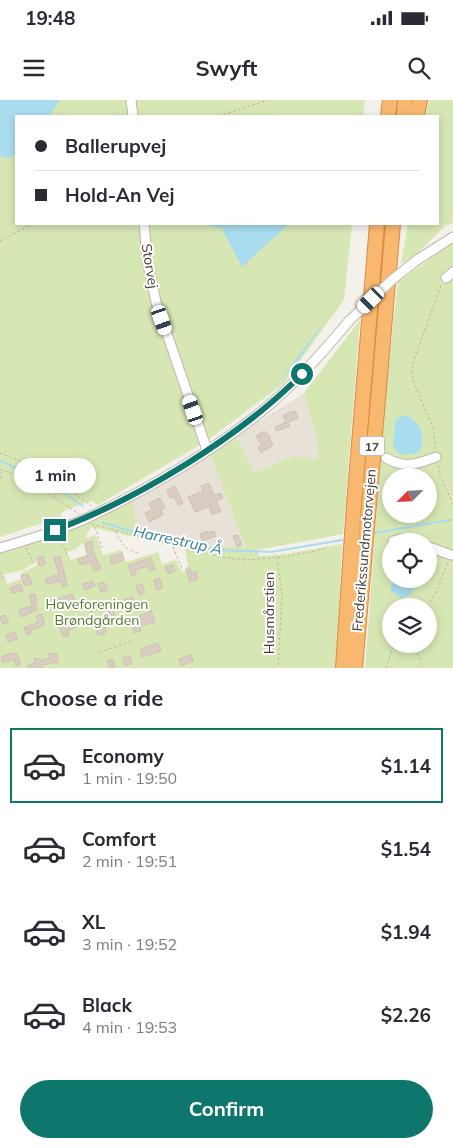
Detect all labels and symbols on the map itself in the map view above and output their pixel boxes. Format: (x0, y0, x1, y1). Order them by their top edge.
street label: Storvej (138, 242, 162, 290)
car (355, 284, 386, 316)
car (150, 303, 173, 337)
route start (291, 363, 313, 385)
car (181, 393, 204, 427)
road number: 17 (360, 436, 384, 456)
callout: 1 min (14, 458, 96, 492)
street label: Frederikssundmotorvejen (348, 468, 380, 632)
north arrow (382, 468, 438, 522)
route end (44, 519, 66, 541)
water label: Harrestrup Å (132, 520, 224, 559)
street label: Husmårstien (260, 572, 278, 654)
park label: Haveforeningen Brøndgården (45, 595, 149, 629)

